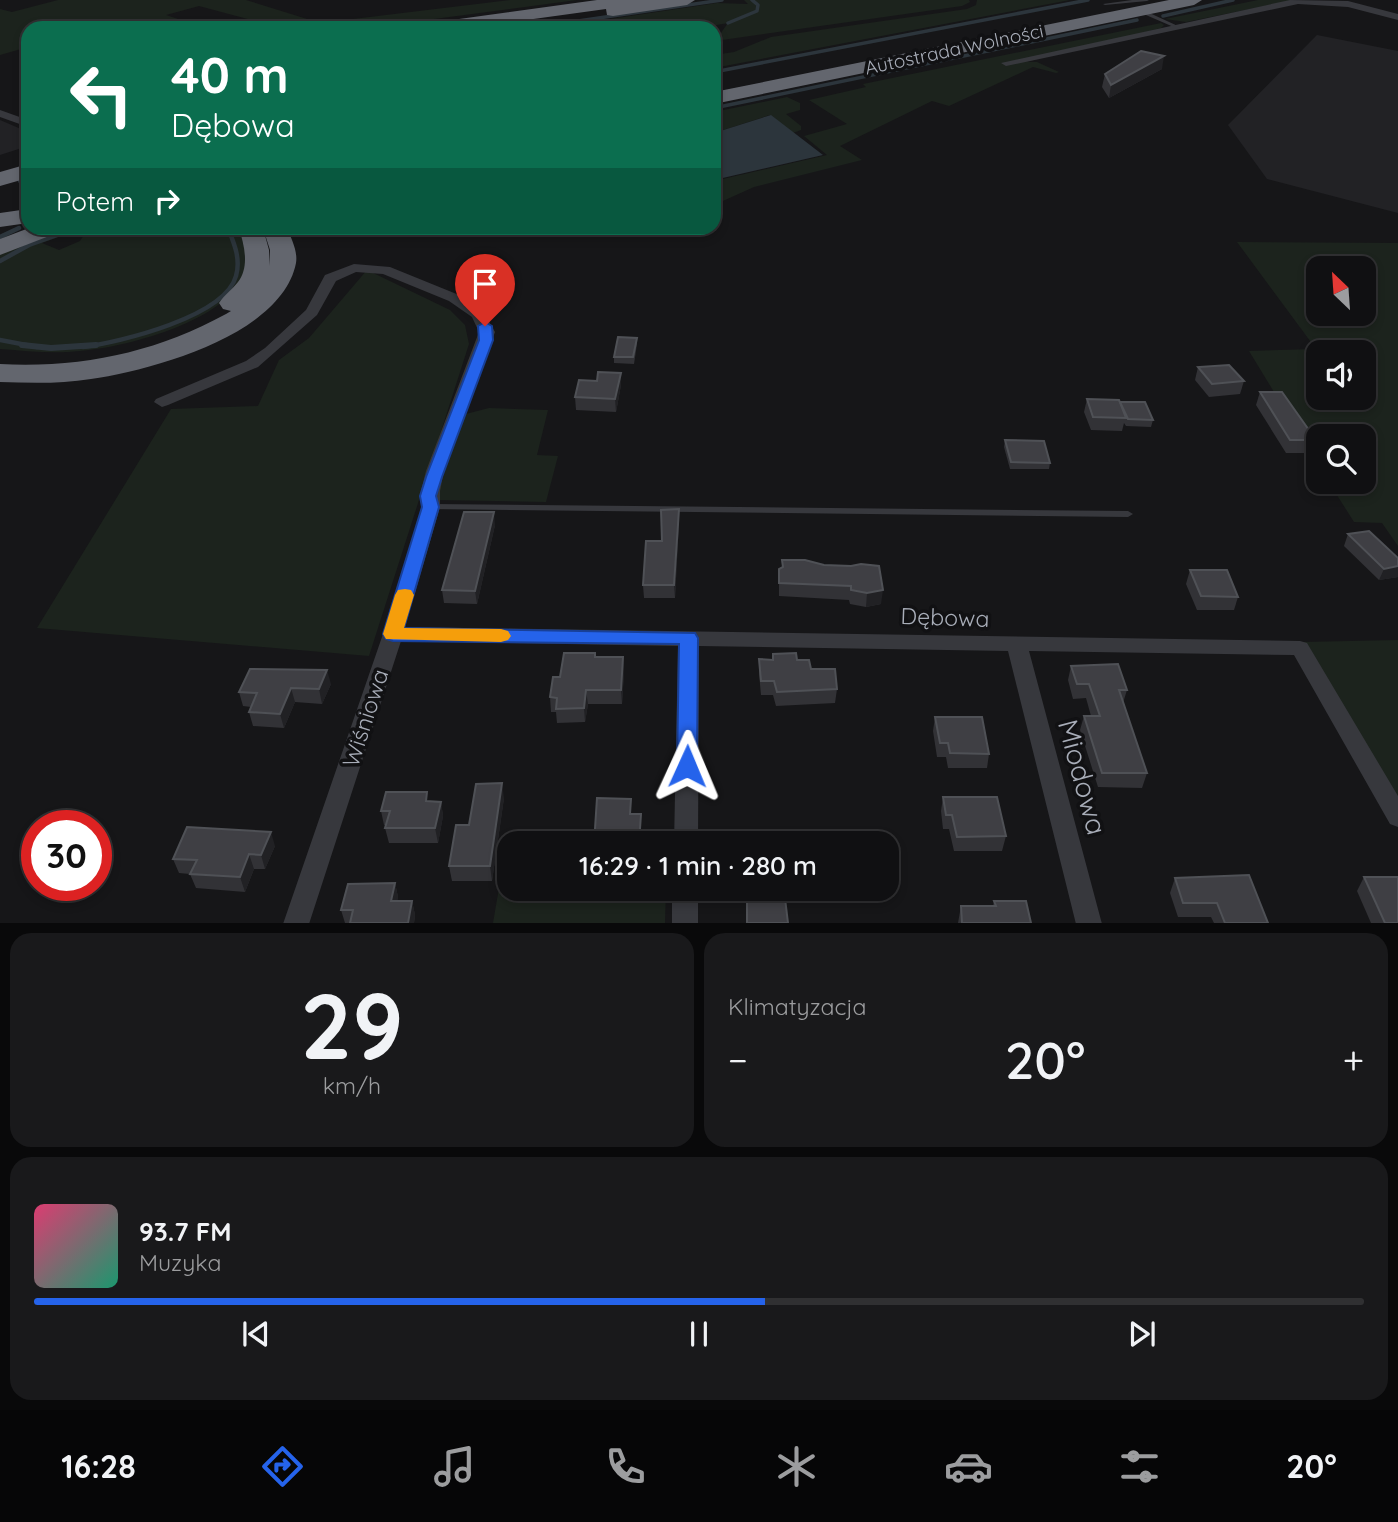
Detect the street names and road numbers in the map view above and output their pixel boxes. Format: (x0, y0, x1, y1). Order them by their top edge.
street label: Autostrada Wolności (862, 18, 1046, 80)
street label: Dębowa (900, 601, 990, 633)
street label: Wiśniowa (336, 665, 394, 771)
street label: Miodowa (1051, 715, 1115, 839)

